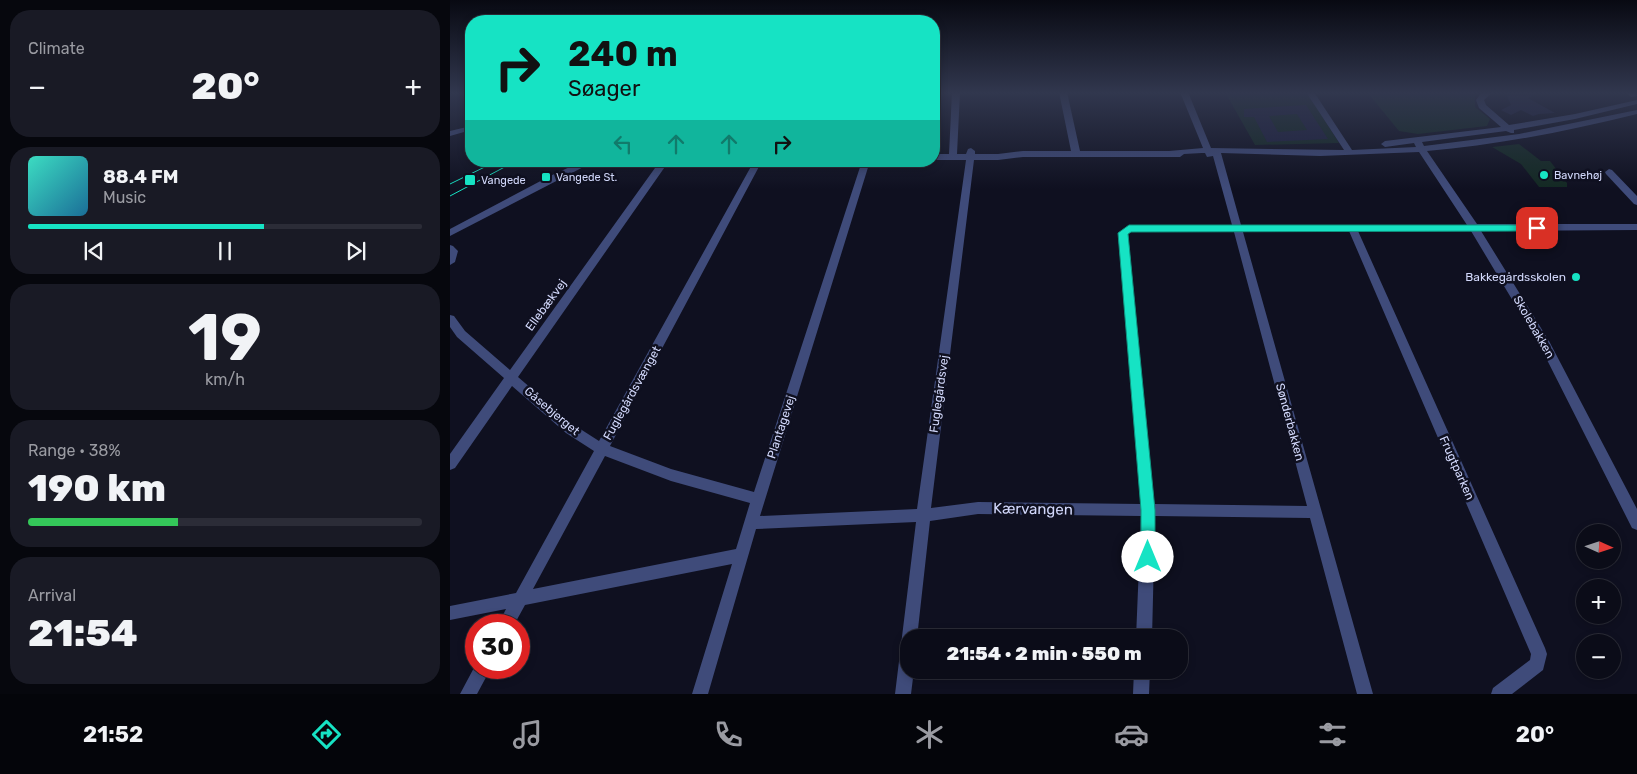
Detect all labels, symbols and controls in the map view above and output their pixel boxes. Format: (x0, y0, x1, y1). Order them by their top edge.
text: 240 m (568, 33, 678, 75)
icon: right (485, 35, 550, 100)
text: Climate (28, 39, 85, 58)
text: 20° (191, 63, 260, 109)
text: − (28, 70, 46, 103)
text: + (405, 70, 422, 103)
text: Søager (568, 75, 640, 102)
icon: left (609, 130, 637, 158)
icon: ahead (662, 130, 690, 158)
icon: ahead (715, 130, 743, 158)
icon: right (768, 130, 796, 158)
text: 88.4 FM (103, 165, 178, 188)
marker: Bavnehøj (1538, 169, 1550, 181)
place label: Bavnehøj (1554, 169, 1602, 182)
marker: Vangede St. (540, 171, 552, 183)
place label: Vangede St. (556, 171, 618, 184)
marker: Vangede (463, 173, 477, 187)
place label: Vangede (481, 174, 526, 187)
text: Music (103, 188, 146, 207)
pin (1516, 207, 1558, 249)
icon: arrive (1523, 214, 1551, 242)
icon: previous (80, 237, 108, 265)
icon: pause (211, 237, 239, 265)
icon: next (342, 237, 370, 265)
place label: Bakkegårdsskolen (1465, 270, 1566, 284)
marker: Bakkegårdsskolen (1570, 271, 1582, 283)
street label: Ellebækvej (523, 277, 569, 333)
street label: Skolebakken (1511, 293, 1557, 361)
text: 19 (188, 299, 262, 376)
street label: Fuglegårdsvænget (600, 343, 664, 442)
street label: Fuglegårdsvej (927, 354, 951, 434)
text: km/h (205, 370, 245, 389)
street label: Sønderbakken (1273, 382, 1307, 462)
street label: Gåsebjerget (522, 384, 583, 438)
street label: Plantagevej (764, 394, 798, 460)
street label: Frugtparken (1437, 434, 1477, 502)
text: Range · 38% (28, 441, 121, 460)
text: 190 km (28, 465, 166, 511)
street label: Kærvangen (993, 499, 1073, 519)
north arrow (1576, 524, 1621, 569)
map controls (1576, 524, 1621, 679)
position arrow (1121, 530, 1173, 582)
button: + (1576, 579, 1621, 624)
text: Arrival (28, 586, 76, 605)
text: 21:54 (28, 610, 138, 656)
speed limit sign: 30 (465, 614, 530, 679)
button: − (1576, 634, 1621, 679)
text: 21:54 · 2 min · 550 m (946, 642, 1142, 665)
icon: directions (309, 717, 344, 752)
icon: music (510, 717, 545, 752)
icon: phone (711, 717, 746, 752)
icon: climate (912, 717, 947, 752)
icon: car (1114, 717, 1149, 752)
icon: filters (1315, 717, 1350, 752)
text: 21:52 (83, 721, 143, 748)
text: 20° (1516, 721, 1554, 748)

